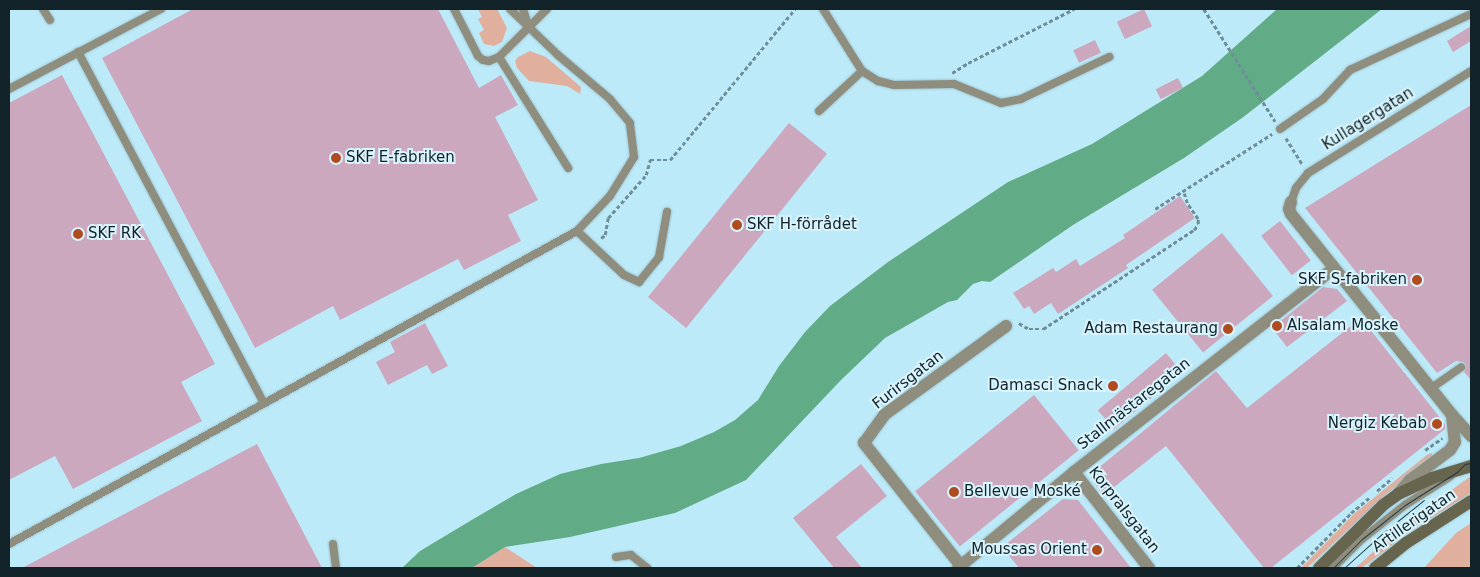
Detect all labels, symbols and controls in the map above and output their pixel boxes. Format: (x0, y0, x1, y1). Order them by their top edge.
street label: Kullagergatan (1319, 84, 1417, 154)
place label: SKF E-fabriken (346, 149, 455, 167)
marker: SKF E-fabriken (330, 152, 342, 164)
place label: SKF H-förrådet (747, 216, 857, 234)
marker: SKF H-förrådet (731, 219, 743, 231)
place label: SKF RK (88, 225, 141, 243)
marker: SKF RK (72, 228, 84, 240)
place label: SKF S-fabriken (1298, 271, 1407, 289)
marker: SKF S-fabriken (1411, 274, 1423, 286)
place label: Alsalam Moske (1287, 317, 1398, 335)
place label: Adam Restaurang (1084, 320, 1218, 338)
marker: Alsalam Moske (1271, 320, 1283, 332)
marker: Adam Restaurang (1222, 323, 1234, 335)
street label: Furirsgatan (869, 347, 947, 413)
street label: Stallmästaregatan (1074, 354, 1194, 454)
place label: Damasci Snack (988, 377, 1103, 395)
marker: Damasci Snack (1107, 380, 1119, 392)
place label: Nergiz Kebab (1328, 415, 1427, 433)
marker: Nergiz Kebab (1431, 418, 1443, 430)
street label: Korpralsgatan (1085, 463, 1163, 557)
place label: Bellevue Moské (964, 483, 1081, 501)
marker: Bellevue Moské (948, 486, 960, 498)
street label: Artillerigatan (1369, 486, 1459, 556)
place label: Moussas Orient (971, 541, 1087, 559)
marker: Moussas Orient (1091, 544, 1103, 556)

